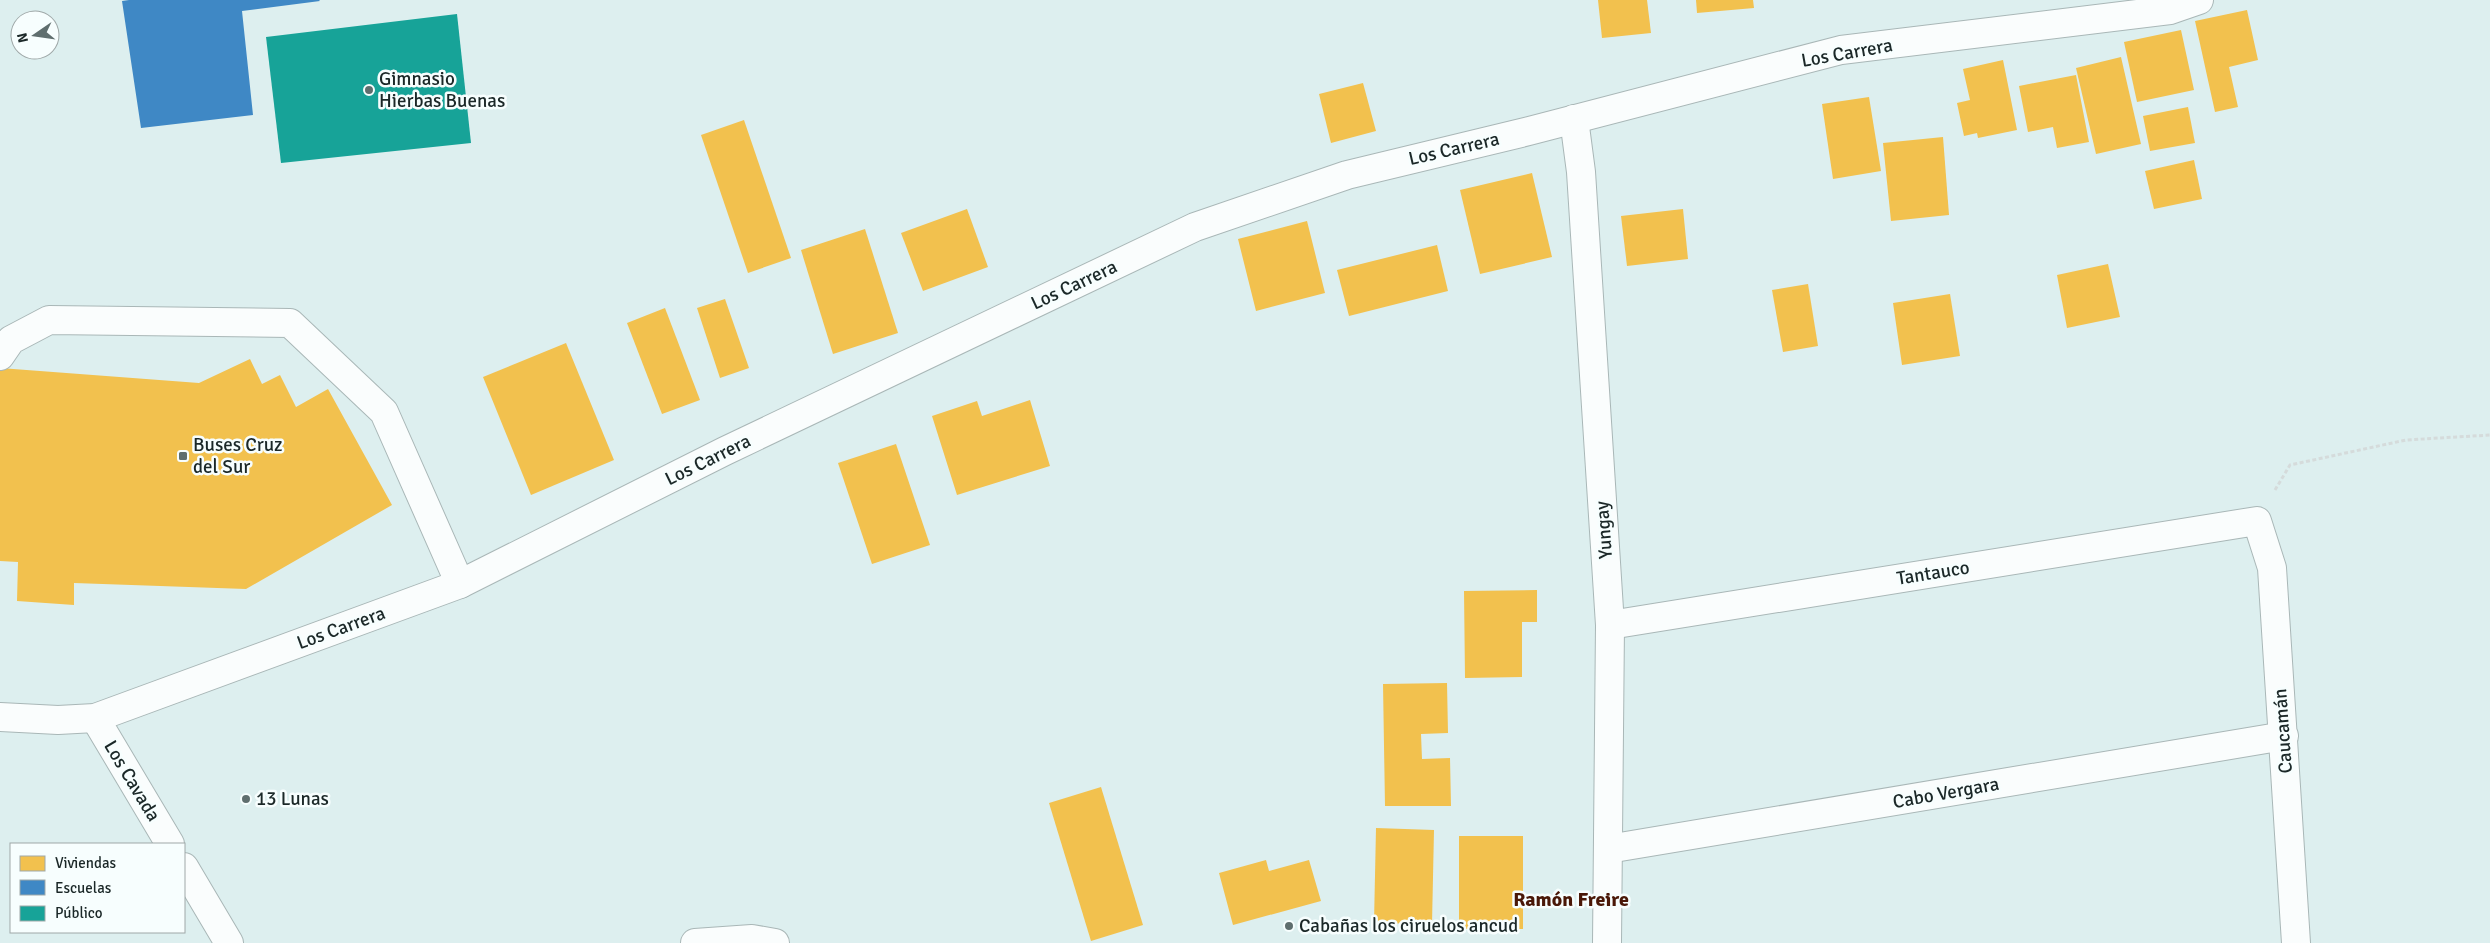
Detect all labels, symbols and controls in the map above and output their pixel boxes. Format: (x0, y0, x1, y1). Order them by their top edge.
north arrow (10, 10, 60, 60)
text: N (13, 31, 32, 44)
street label: Los Carrera (1799, 33, 1895, 73)
place label: Gimnasio Hierbas Buenas (379, 67, 505, 113)
marker: Gimnasio Hierbas Buenas (363, 84, 375, 96)
street label: Los Carrera (1406, 127, 1502, 171)
street label: Los Carrera (1027, 255, 1121, 315)
street label: Los Carrera (661, 429, 755, 491)
place label: Buses Cruz del Sur (193, 433, 283, 479)
marker: Buses Cruz del Sur (177, 450, 189, 462)
street label: Yungay (1590, 500, 1618, 560)
street label: Tantauco (1895, 555, 1971, 591)
street label: Los Carrera (293, 601, 389, 655)
street label: Caucamán (2268, 688, 2298, 774)
street label: Los Cavada (98, 736, 166, 826)
street label: Cabo Vergara (1891, 772, 2001, 814)
place label: 13 Lunas (256, 787, 329, 811)
marker: 13 Lunas (240, 793, 252, 805)
legend (10, 843, 185, 933)
text: Viviendas (55, 854, 116, 872)
text: Escuelas (55, 879, 112, 897)
district label: Ramón Freire (1513, 887, 1629, 912)
text: Público (55, 904, 103, 922)
place label: Cabañas los ciruelos ancud (1299, 914, 1518, 938)
marker: Cabañas los ciruelos ancud (1283, 920, 1295, 932)

